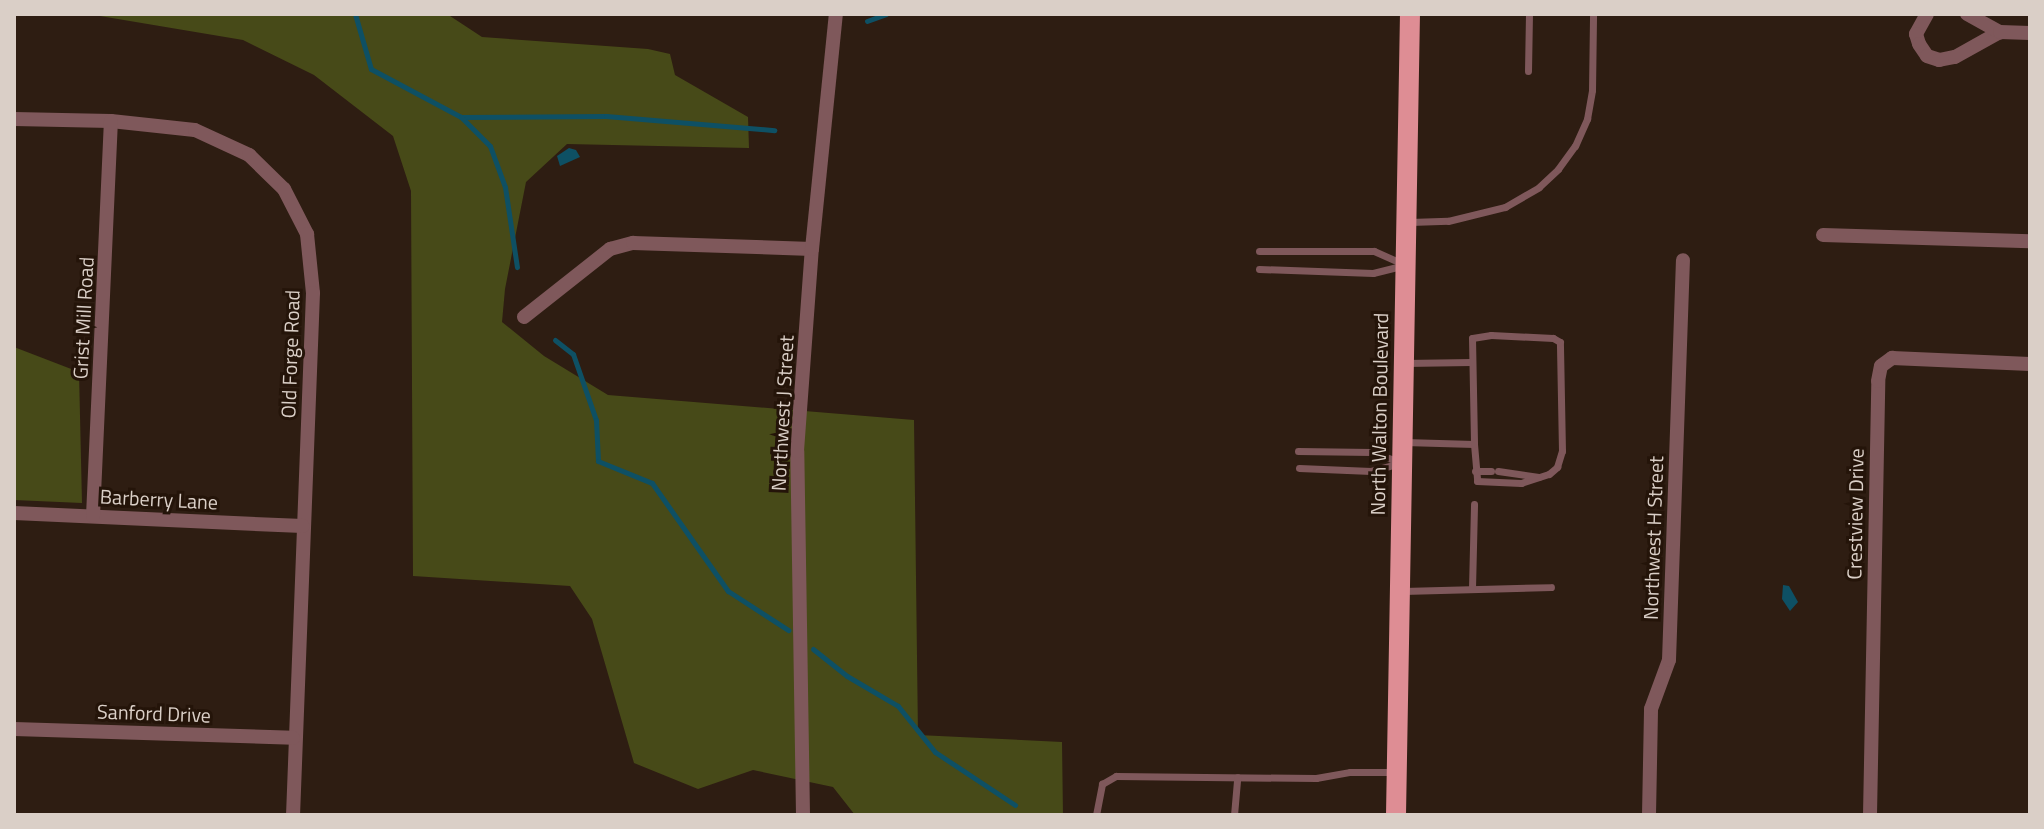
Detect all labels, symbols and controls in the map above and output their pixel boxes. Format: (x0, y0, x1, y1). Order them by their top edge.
street label: Grist Mill Road (68, 256, 98, 380)
street label: Old Forge Road (276, 289, 304, 419)
street label: North Walton Boulevard (1365, 312, 1393, 516)
street label: Northwest J Street (766, 334, 798, 492)
street label: Crestview Drive (1842, 448, 1868, 580)
street label: Northwest H Street (1638, 456, 1668, 620)
street label: Barberry Lane (99, 484, 219, 514)
street label: Sanford Drive (97, 699, 211, 727)

